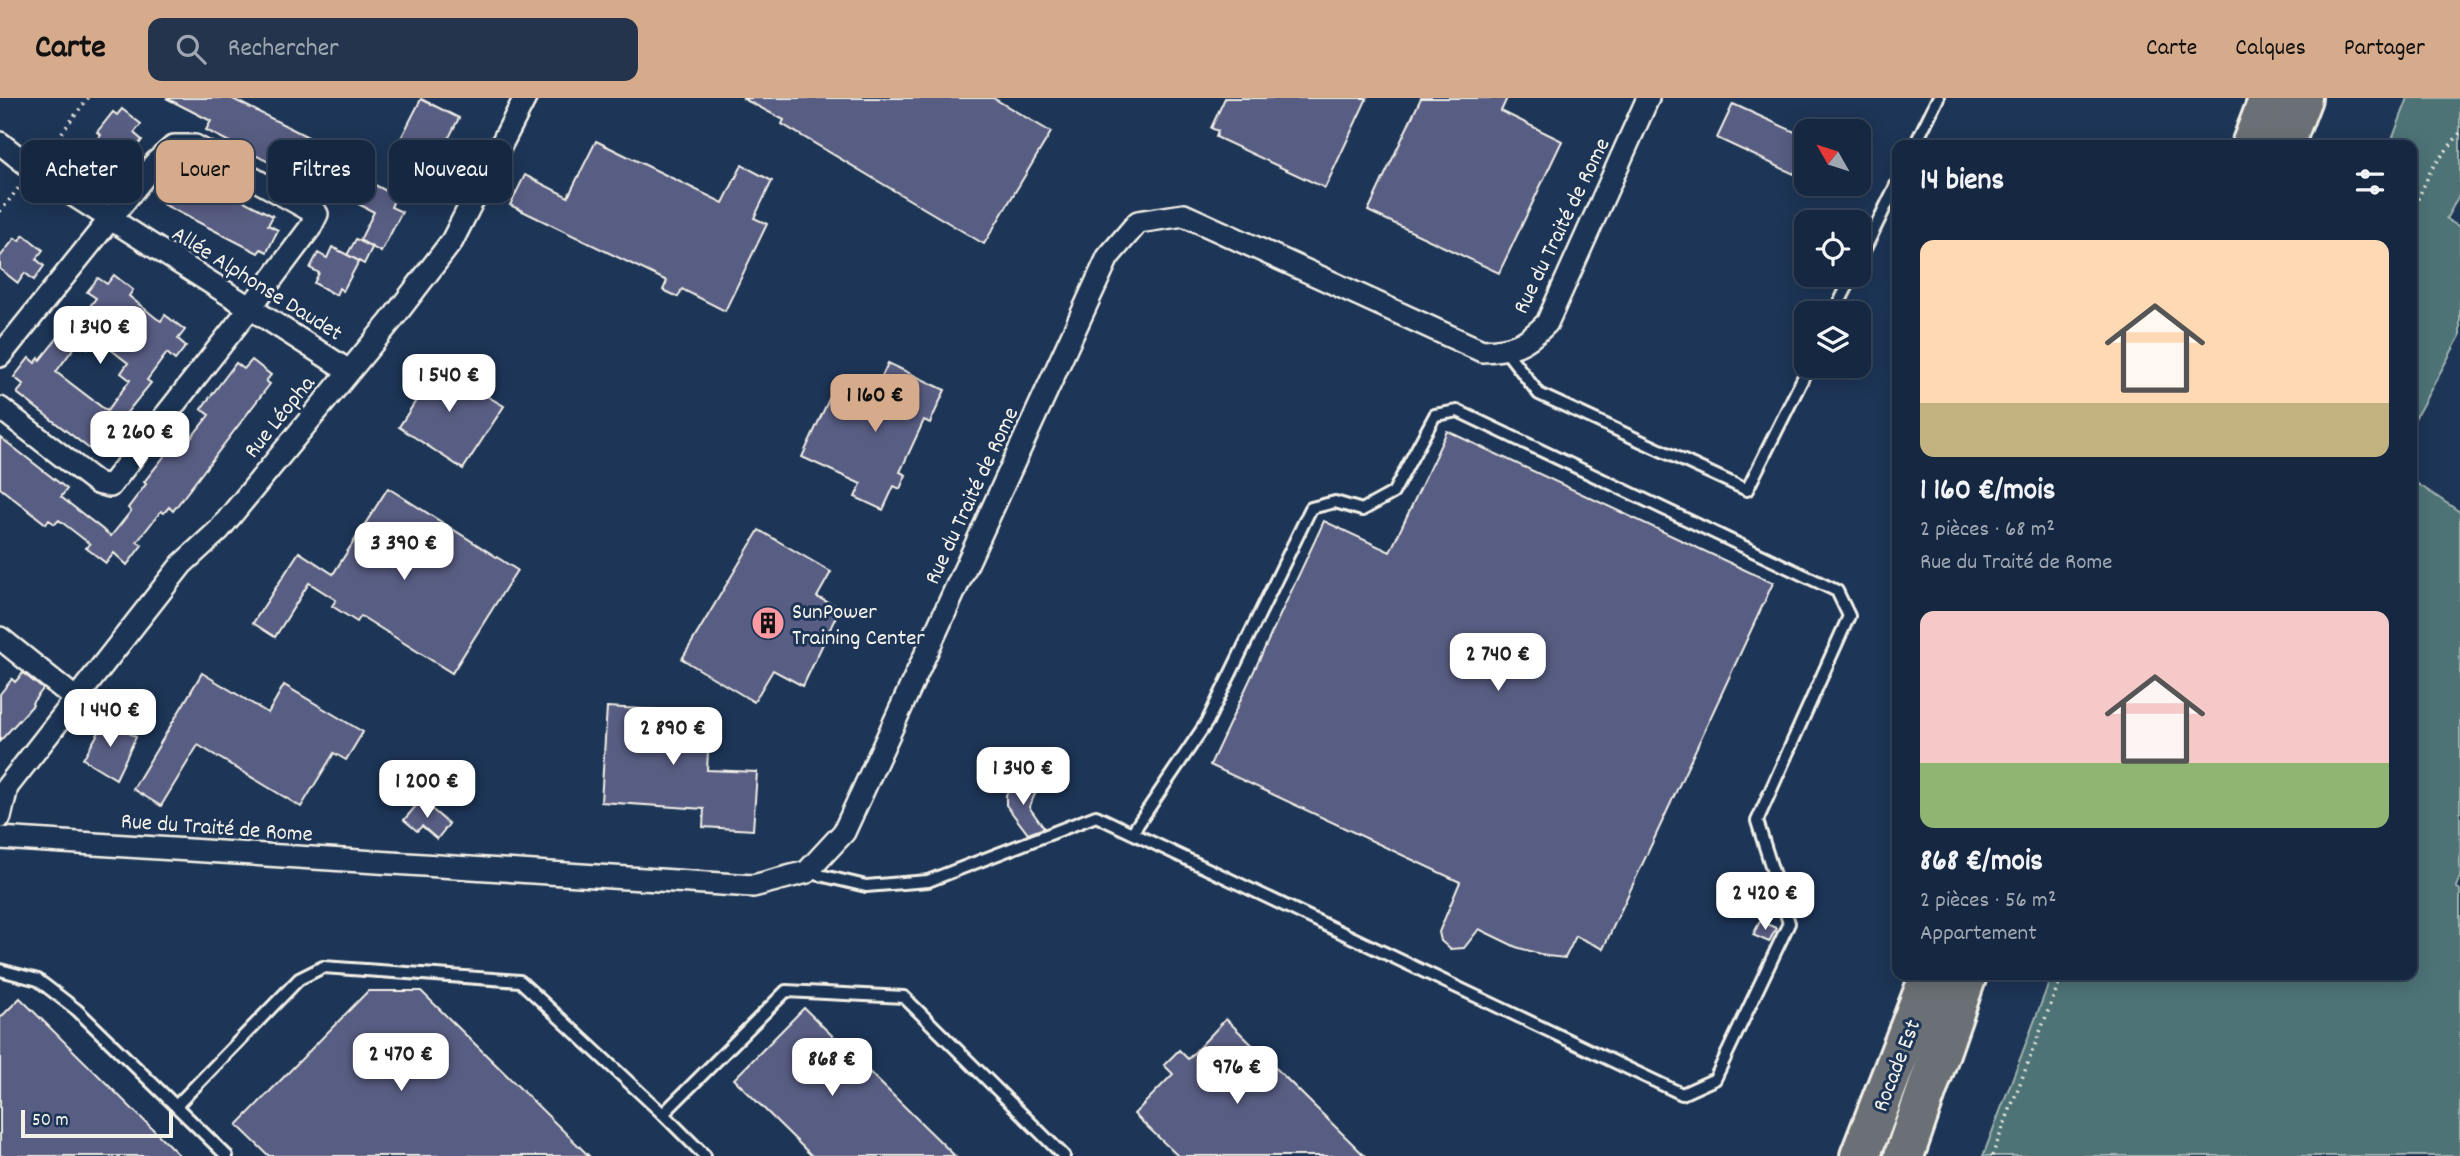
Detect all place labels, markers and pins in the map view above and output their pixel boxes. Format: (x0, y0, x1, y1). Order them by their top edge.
pin: 1 340 € (35, 306, 165, 366)
pin: 1 540 € (384, 354, 514, 414)
pin: 1 160 € (810, 374, 940, 434)
pin: 2 260 € (75, 412, 205, 471)
pin: 3 390 € (339, 522, 469, 582)
place label: SunPower Training Center (792, 597, 925, 656)
building icon: SunPower Training Center (749, 604, 787, 642)
pin: 2 740 € (1433, 634, 1563, 693)
pin: 1 440 € (45, 690, 175, 749)
pin: 2 890 € (608, 708, 738, 767)
pin: 1 340 € (958, 748, 1088, 807)
pin: 1 200 € (362, 760, 492, 820)
pin: 2 420 € (1700, 872, 1830, 932)
pin: 2 470 € (336, 1034, 466, 1093)
pin: 868 € (783, 1038, 881, 1098)
pin: 976 € (1188, 1046, 1286, 1106)

